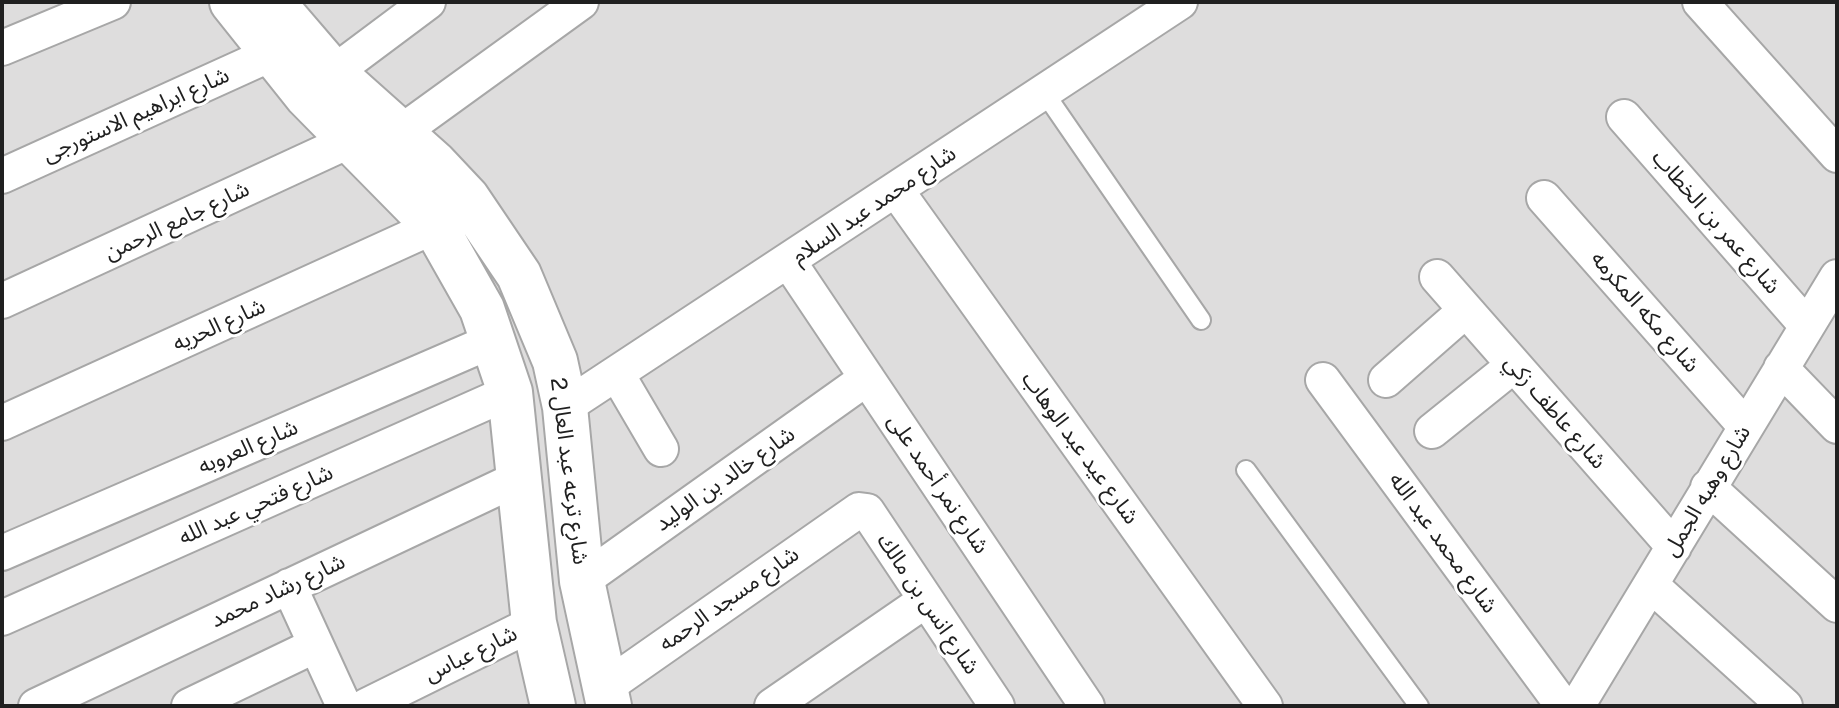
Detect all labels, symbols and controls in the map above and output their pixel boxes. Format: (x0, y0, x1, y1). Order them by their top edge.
street label: شارع ابراهيم الاستورجى (39, 62, 233, 168)
street label: شارع محمد عبد السلام (787, 140, 961, 270)
street label: شارع عمر بن الخطاب (1646, 145, 1786, 299)
street label: شارع جامع الرحمن (100, 176, 254, 266)
street label: شارع مكه المكرمه (1585, 246, 1705, 378)
street label: شارع الحريه (169, 293, 269, 357)
street label: شارع عاطف زكي (1498, 350, 1612, 474)
street label: شارع عيد عبد الوهاب (1016, 366, 1144, 530)
street label: شارع ترعه عبد العال 2 (544, 376, 594, 566)
street label: شارع نمر أحمد على (882, 409, 994, 559)
street label: شارع العروبه (194, 414, 302, 480)
street label: شارع خالد بن الوليد (650, 421, 800, 537)
street label: شارع وهبه الجمل (1658, 421, 1756, 561)
street label: شارع فتحي عبد الله (175, 459, 337, 551)
street label: شارع محمد عبد الله (1383, 468, 1503, 618)
street label: شارع انس بن مالك (871, 529, 985, 679)
street label: شارع مسجد الرحمه (654, 541, 804, 657)
street label: شارع رشاد محمد (207, 548, 349, 634)
street label: شارع عباس (420, 620, 522, 688)

